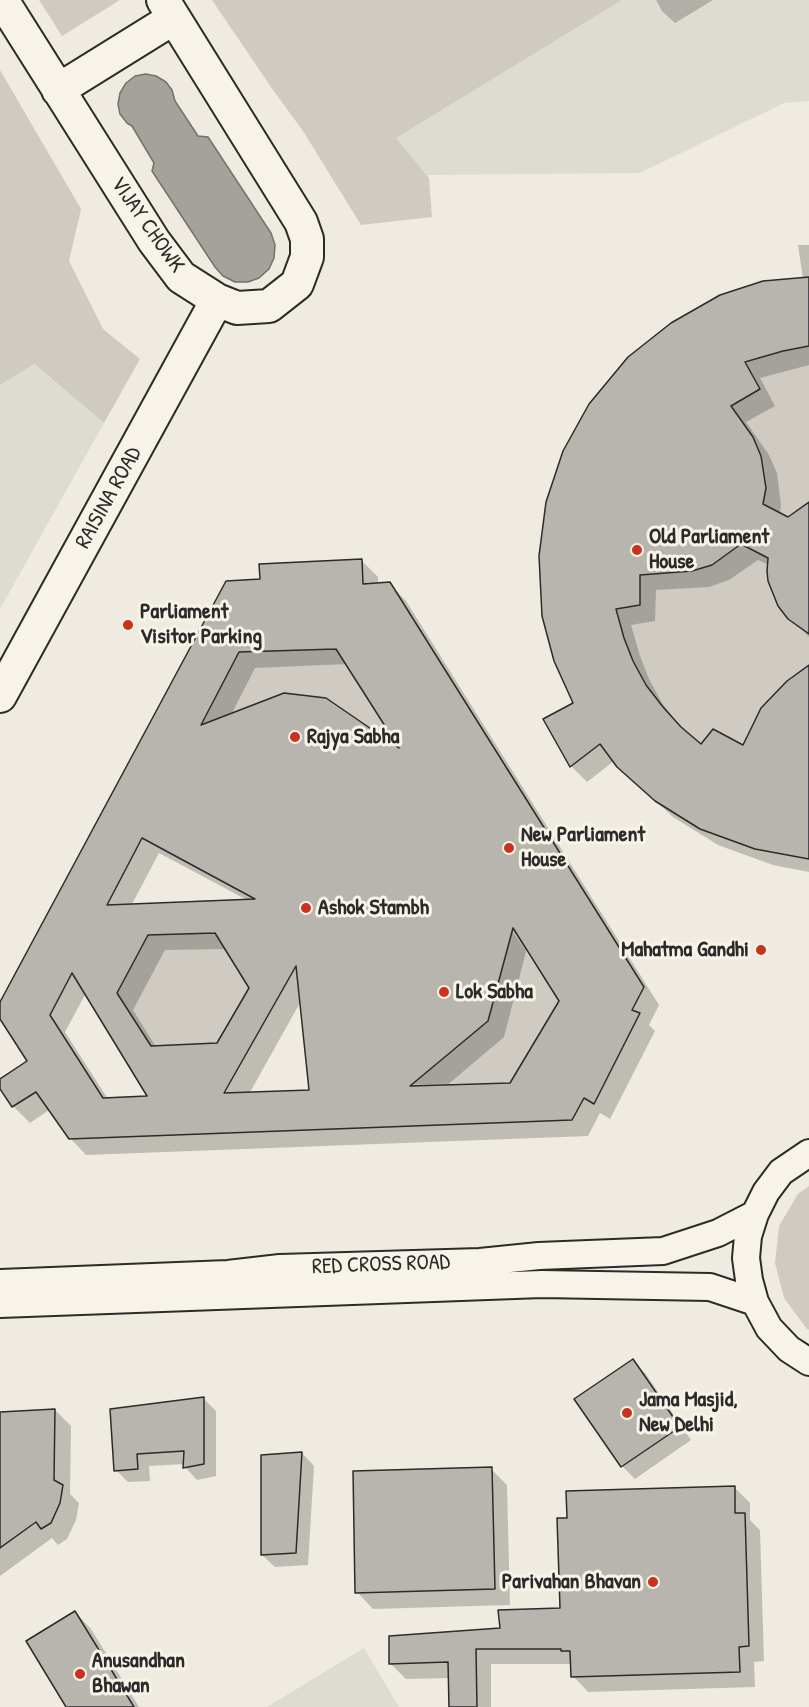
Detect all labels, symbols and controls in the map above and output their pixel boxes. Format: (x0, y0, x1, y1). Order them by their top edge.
street label: VIJAY CHOWK (104, 172, 190, 278)
street label: RAISINA ROAD (70, 443, 148, 553)
place label: Old Parliament House (649, 524, 769, 576)
marker: Old Parliament House (630, 543, 644, 557)
place label: Parliament Visitor Parking (140, 599, 262, 650)
marker: Parliament Visitor Parking (121, 618, 135, 632)
place label: Rajya Sabha (307, 724, 399, 750)
marker: Rajya Sabha (288, 730, 302, 744)
place label: New Parliament House (521, 822, 645, 873)
marker: New Parliament House (502, 841, 516, 855)
place label: Ashok Stambh (318, 895, 429, 921)
marker: Ashok Stambh (299, 901, 313, 915)
place label: Mahatma Gandhi (621, 937, 749, 963)
marker: Mahatma Gandhi (754, 943, 768, 957)
place label: Lok Sabha (456, 979, 533, 1005)
marker: Lok Sabha (437, 985, 451, 999)
street label: RED CROSS ROAD (312, 1249, 450, 1281)
place label: Jama Masjid, New Delhi (639, 1387, 738, 1438)
marker: Jama Masjid, New Delhi (620, 1406, 634, 1420)
place label: Parivahan Bhavan (502, 1569, 641, 1595)
marker: Parivahan Bhavan (646, 1575, 660, 1589)
place label: Anusandhan Bhawan (92, 1648, 185, 1700)
marker: Anusandhan Bhawan (73, 1667, 87, 1681)

